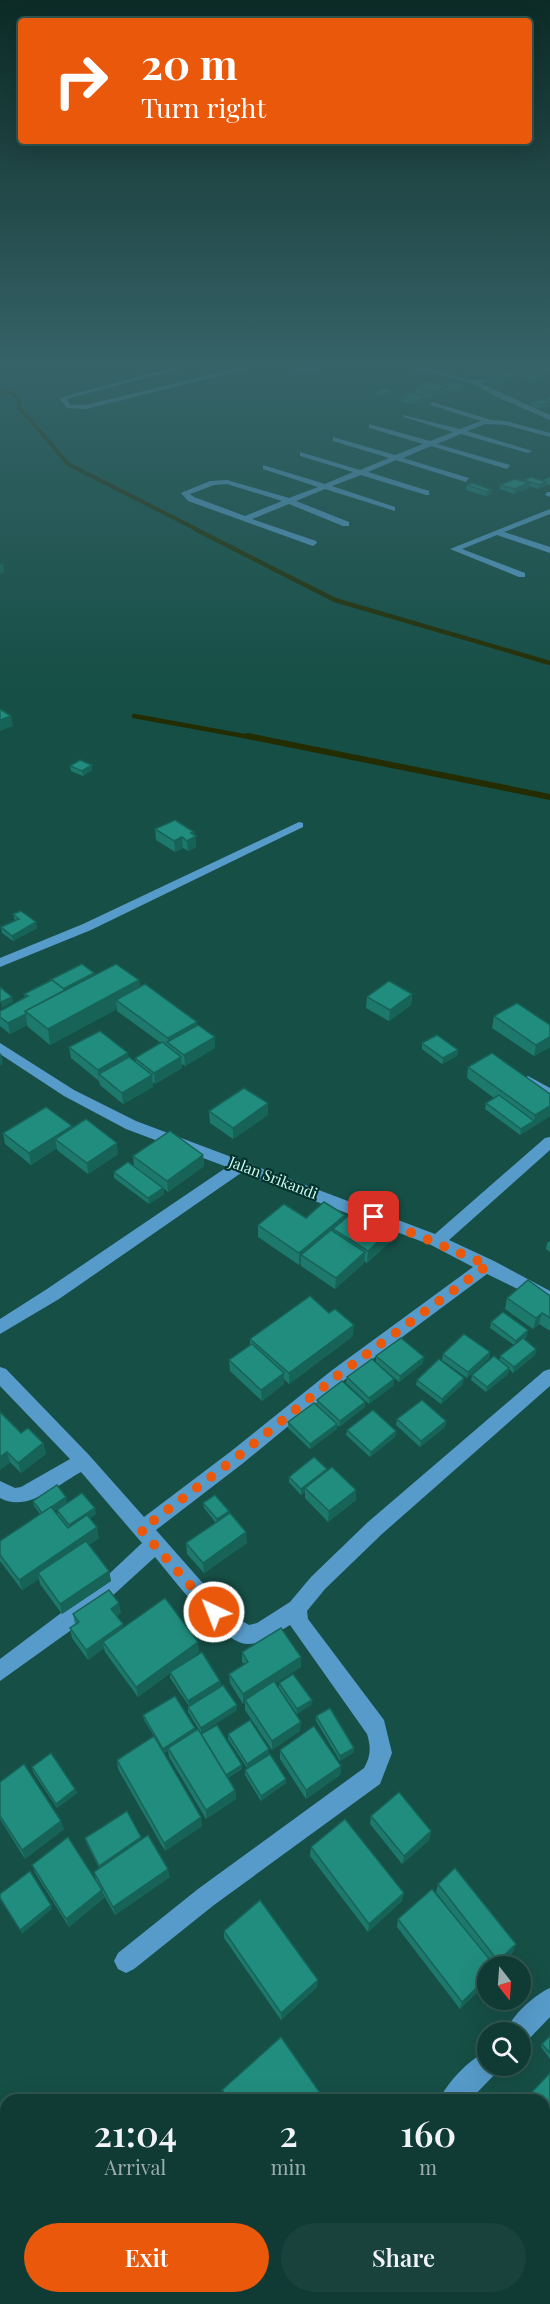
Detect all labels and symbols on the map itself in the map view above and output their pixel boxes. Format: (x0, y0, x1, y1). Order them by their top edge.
street label: Jalan Srikandi (225, 1151, 321, 1203)
pin (348, 1191, 399, 1242)
position arrow (182, 1580, 246, 1644)
north arrow (477, 1956, 531, 2010)

